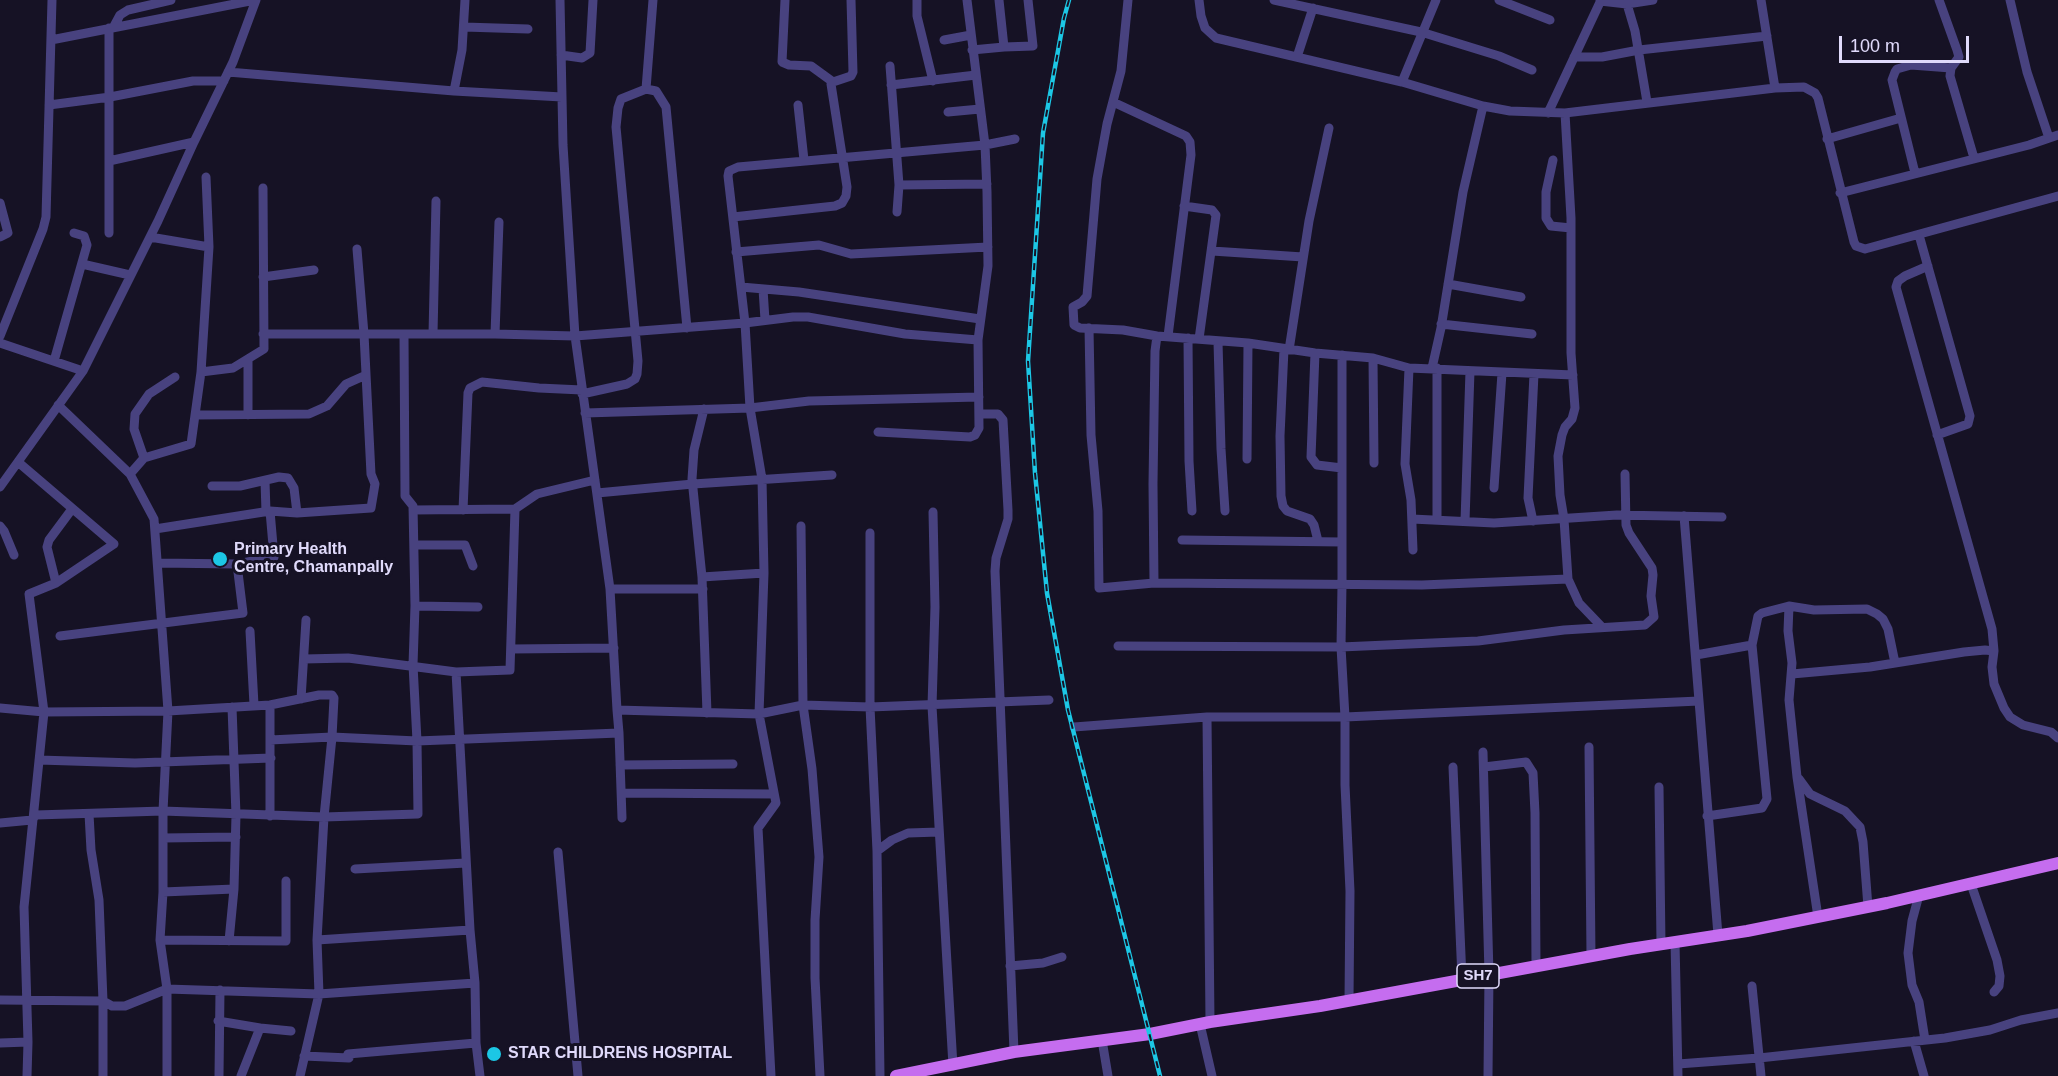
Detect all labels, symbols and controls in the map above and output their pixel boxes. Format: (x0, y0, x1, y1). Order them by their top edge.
scale bar (1842, 24, 1972, 62)
text: 100 m (1850, 36, 1900, 56)
place label: Primary Health Centre, Chamanpally (234, 540, 393, 578)
marker: Primary Health Centre, Chamanpally (211, 550, 229, 568)
road number: SH7 (1457, 964, 1499, 988)
place label: STAR CHILDRENS HOSPITAL (508, 1044, 732, 1064)
marker: STAR CHILDRENS HOSPITAL (485, 1045, 503, 1063)

